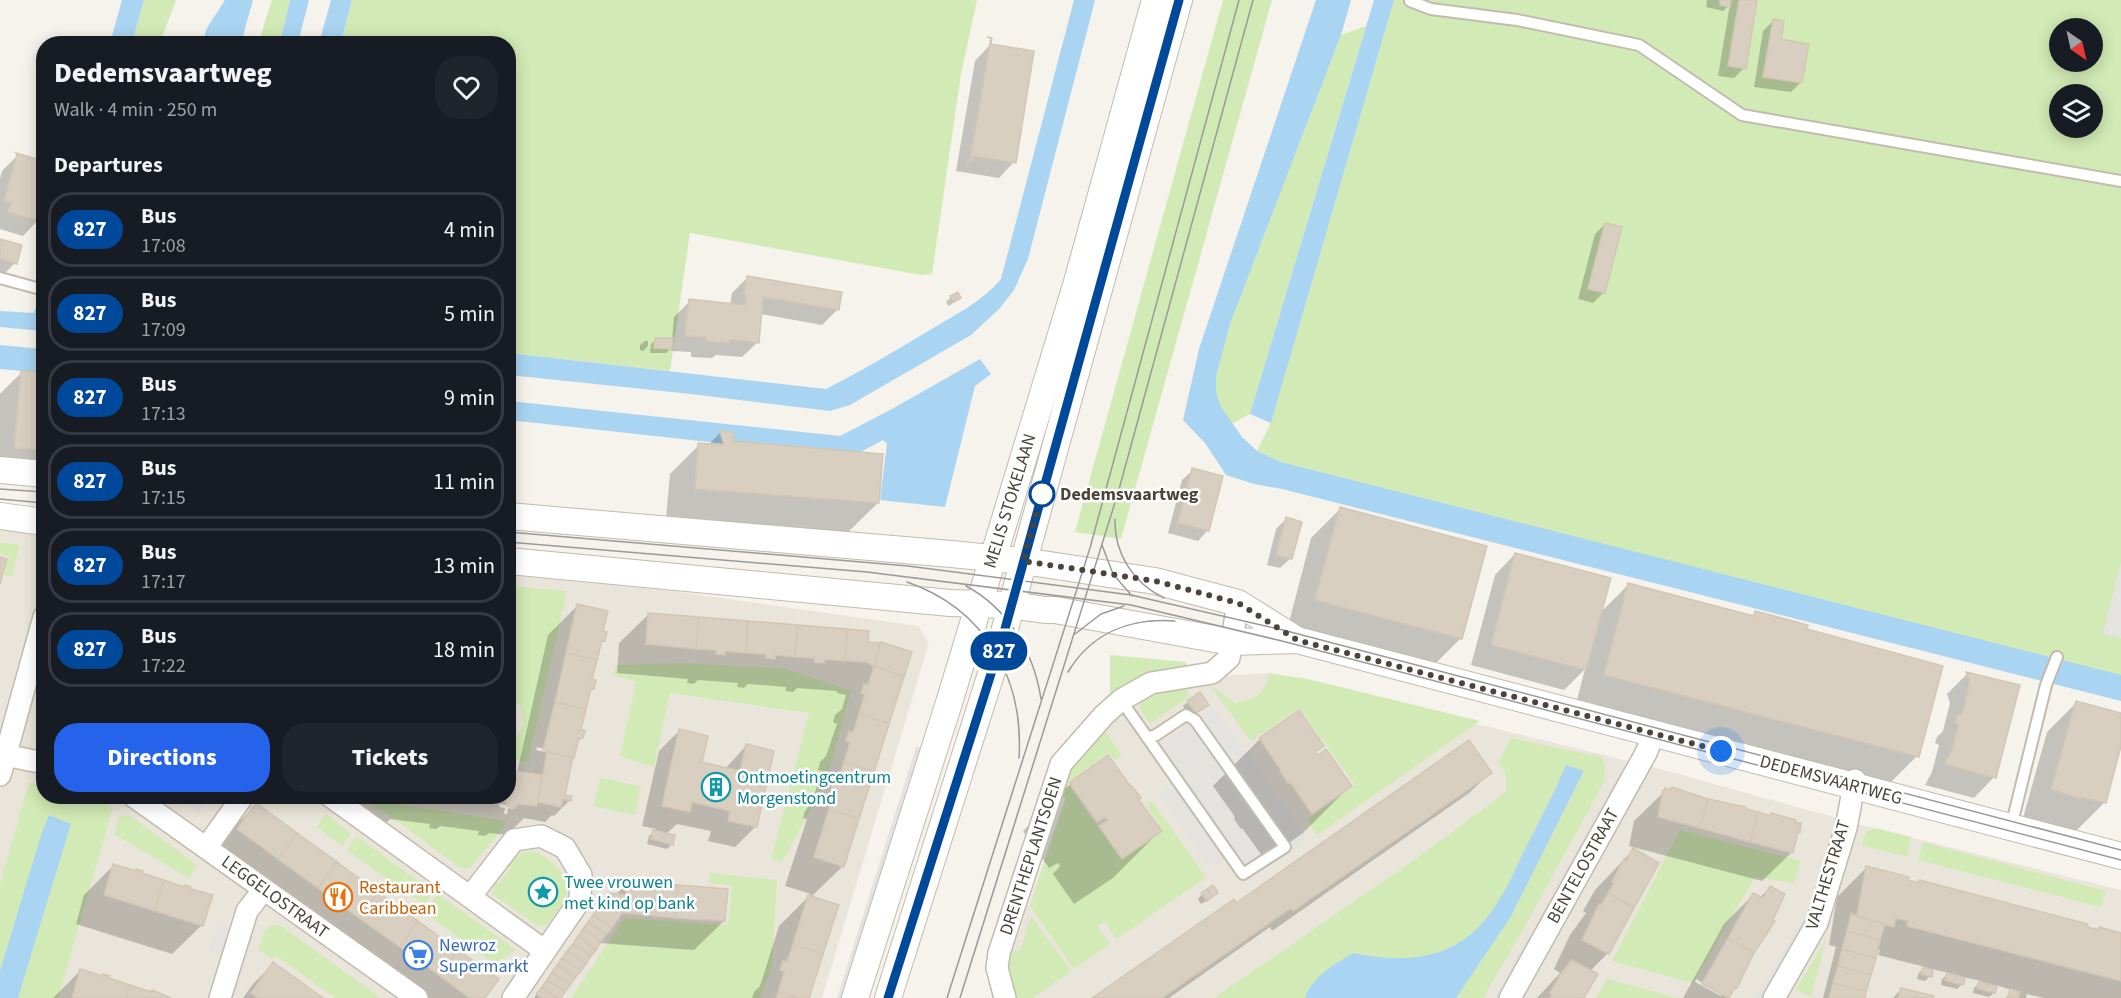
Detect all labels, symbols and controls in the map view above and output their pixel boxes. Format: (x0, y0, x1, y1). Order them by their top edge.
north arrow (2049, 18, 2103, 72)
map controls (2049, 18, 2103, 138)
text: Dedemsvaartweg (54, 53, 272, 93)
button: heart (435, 56, 498, 119)
button: layers (2049, 84, 2103, 138)
text: Walk · 4 min · 250 m (54, 96, 217, 124)
text: Departures (54, 149, 163, 181)
text: Bus (141, 200, 177, 232)
text: 827 (73, 214, 107, 244)
text: 4 min (444, 214, 495, 246)
text: 17:08 (141, 232, 186, 260)
text: Bus (141, 284, 177, 316)
text: 827 (73, 298, 107, 328)
text: 5 min (444, 298, 495, 330)
text: 17:09 (141, 316, 186, 344)
text: Bus (141, 368, 177, 400)
text: 827 (73, 382, 107, 412)
text: 9 min (444, 382, 495, 414)
text: 17:13 (141, 400, 186, 428)
street label: MELIS STOKELAAN (978, 431, 1042, 571)
text: Bus (141, 452, 177, 484)
text: 827 (73, 466, 107, 496)
text: 11 min (433, 466, 495, 498)
marker: Dedemsvaartweg (1029, 481, 1055, 507)
place label: Dedemsvaartweg (1060, 482, 1199, 507)
text: 17:15 (141, 484, 186, 512)
text: Bus (141, 536, 177, 568)
text: 827 (73, 550, 107, 580)
text: 13 min (433, 550, 495, 582)
text: 17:17 (141, 568, 186, 596)
text: Bus (141, 620, 177, 652)
line badge: 827 (964, 632, 1034, 670)
text: 827 (73, 634, 107, 664)
text: 18 min (433, 634, 495, 666)
text: 827 (982, 636, 1016, 666)
text: 17:22 (141, 652, 186, 680)
button: Directions (54, 723, 270, 792)
button: Tickets (282, 723, 498, 792)
your location (1706, 736, 1736, 766)
street label: DEDEMSVAARTWEG (1757, 749, 1905, 811)
place label: Ontmoetingcentrum Morgenstond (737, 765, 891, 811)
building icon: Ontmoetingcentrum Morgenstond (700, 771, 732, 803)
street label: DRENTHEPLANTSOEN (994, 774, 1068, 938)
street label: BENTELOSTRAAT (1541, 804, 1625, 928)
street label: VALTHESTRAAT (1799, 817, 1857, 933)
street label: LEGGELOSTRAAT (216, 849, 334, 945)
place label: Twee vrouwen met kind op bank (564, 870, 695, 916)
place label: Restaurant Caribbean (359, 875, 441, 921)
place icon: Twee vrouwen met kind op bank (527, 876, 559, 908)
restaurant icon: Restaurant Caribbean (322, 881, 354, 913)
place label: Newroz Supermarkt (439, 933, 528, 979)
supermarket icon: Newroz Supermarkt (402, 939, 434, 971)

